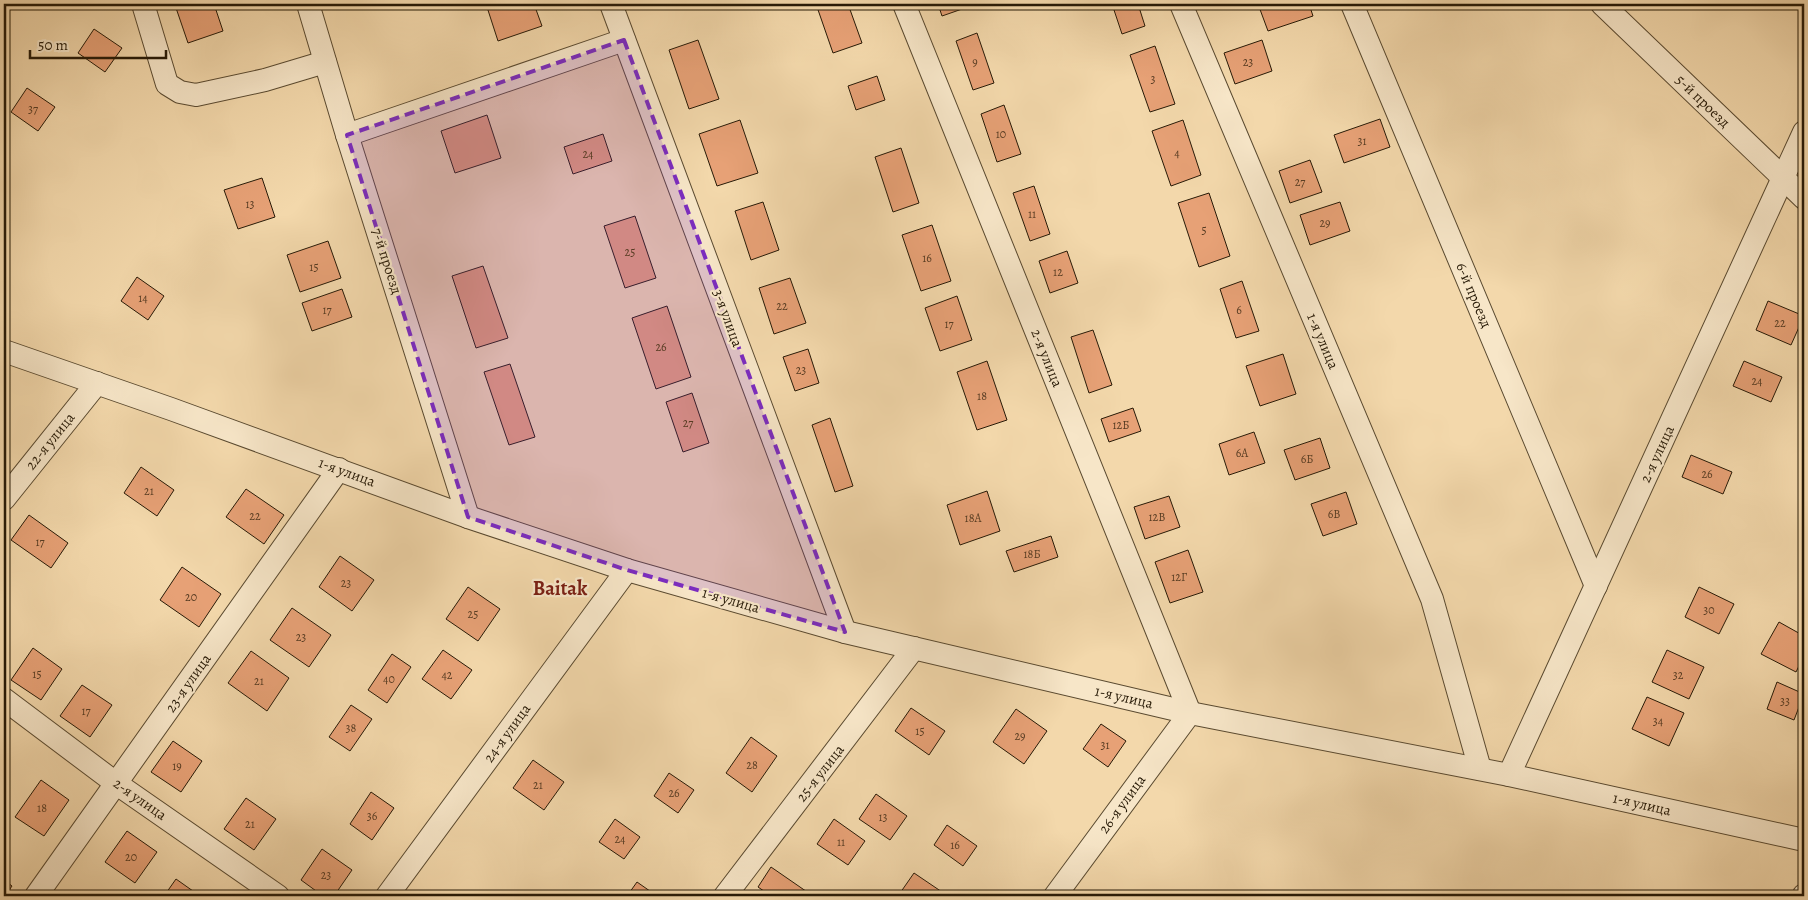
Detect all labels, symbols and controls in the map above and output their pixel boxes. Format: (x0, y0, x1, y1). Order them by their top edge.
scale bar (30, 28, 166, 60)
text: 50 m (38, 35, 68, 55)
house number: 9 (972, 54, 978, 70)
house number: 23 (1243, 54, 1253, 70)
street label: 5-й проезд (1671, 70, 1735, 132)
house number: 3 (1151, 71, 1156, 87)
house number: 37 (28, 101, 39, 117)
house number: 10 (996, 126, 1006, 142)
house number: 31 (1357, 133, 1367, 149)
house number: 4 (1174, 145, 1180, 161)
house number: 24 (582, 146, 594, 162)
house number: 27 (1295, 174, 1306, 190)
house number: 13 (245, 196, 255, 212)
house number: 11 (1028, 206, 1036, 222)
house number: 29 (1319, 215, 1331, 231)
house number: 5 (1201, 222, 1207, 238)
street label: 7-й проезд (367, 225, 407, 297)
house number: 25 (625, 244, 635, 260)
house number: 16 (922, 250, 932, 266)
house number: 15 (309, 259, 319, 275)
street label: 6-й проезд (1451, 259, 1497, 331)
house number: 12 (1053, 264, 1063, 280)
street label: 3-я улица (708, 286, 748, 350)
house number: 14 (138, 290, 148, 306)
house number: 22 (776, 298, 788, 314)
house number: 17 (322, 302, 333, 318)
house number: 6 (1236, 302, 1242, 318)
street label: 1-я улица (1302, 310, 1344, 372)
house number: 22 (1774, 315, 1786, 331)
house number: 17 (944, 316, 955, 332)
street label: 2-я улица (1026, 326, 1068, 390)
house number: 26 (655, 339, 667, 355)
house number: 23 (796, 362, 806, 378)
house number: 24 (1751, 373, 1763, 389)
house number: 18 (977, 388, 987, 404)
street label: 22-я улица (21, 408, 79, 474)
house number: 27 (683, 415, 694, 431)
house number: 12Б (1113, 417, 1129, 433)
street label: 2-я улица (1635, 422, 1679, 486)
house number: 6А (1236, 445, 1249, 461)
house number: 6Б (1301, 451, 1313, 467)
street label: 1-я улица (316, 453, 378, 492)
house number: 26 (1701, 466, 1713, 482)
house number: 21 (144, 483, 154, 499)
house number: 6В (1328, 506, 1340, 522)
house number: 22 (249, 508, 261, 524)
house number: 12В (1149, 509, 1165, 525)
house number: 18А (965, 510, 982, 526)
house number: 17 (35, 534, 46, 550)
house number: 18Б (1023, 546, 1041, 562)
house number: 12Г (1171, 569, 1187, 585)
house number: 23 (341, 575, 351, 591)
district label: Baitak (533, 575, 588, 602)
street label: 1-я улица (700, 582, 762, 618)
house number: 20 (185, 589, 197, 605)
house number: 30 (1703, 602, 1715, 618)
house number: 25 (468, 606, 478, 622)
house number: 23 (296, 629, 306, 645)
street label: 23-я улица (161, 650, 216, 716)
house number: 15 (32, 666, 42, 682)
house number: 42 (441, 667, 453, 683)
house number: 32 (1673, 667, 1684, 683)
house number: 40 (383, 671, 395, 687)
house number: 21 (254, 673, 264, 689)
street label: 1-я улица (1093, 681, 1155, 713)
house number: 33 (1780, 693, 1790, 709)
street label: 24-я улица (479, 700, 535, 766)
house number: 17 (81, 703, 92, 719)
house number: 34 (1653, 713, 1664, 729)
house number: 38 (346, 720, 357, 736)
house number: 15 (915, 723, 925, 739)
house number: 29 (1014, 728, 1026, 744)
house number: 31 (1100, 737, 1110, 753)
street label: 25-я улица (791, 740, 849, 806)
house number: 28 (746, 757, 758, 773)
house number: 19 (172, 758, 182, 774)
street label: 26-я улица (1094, 771, 1150, 837)
street label: 2-я улица (109, 773, 171, 825)
house number: 21 (533, 777, 543, 793)
house number: 26 (668, 785, 680, 801)
street label: 1-я улица (1611, 788, 1673, 820)
house number: 18 (37, 800, 47, 816)
house number: 36 (367, 808, 378, 824)
house number: 13 (878, 809, 888, 825)
house number: 21 (245, 816, 255, 832)
house number: 24 (614, 831, 626, 847)
house number: 11 (837, 834, 845, 850)
house number: 16 (950, 837, 960, 853)
house number: 20 (125, 849, 137, 865)
house number: 23 (321, 867, 331, 883)

